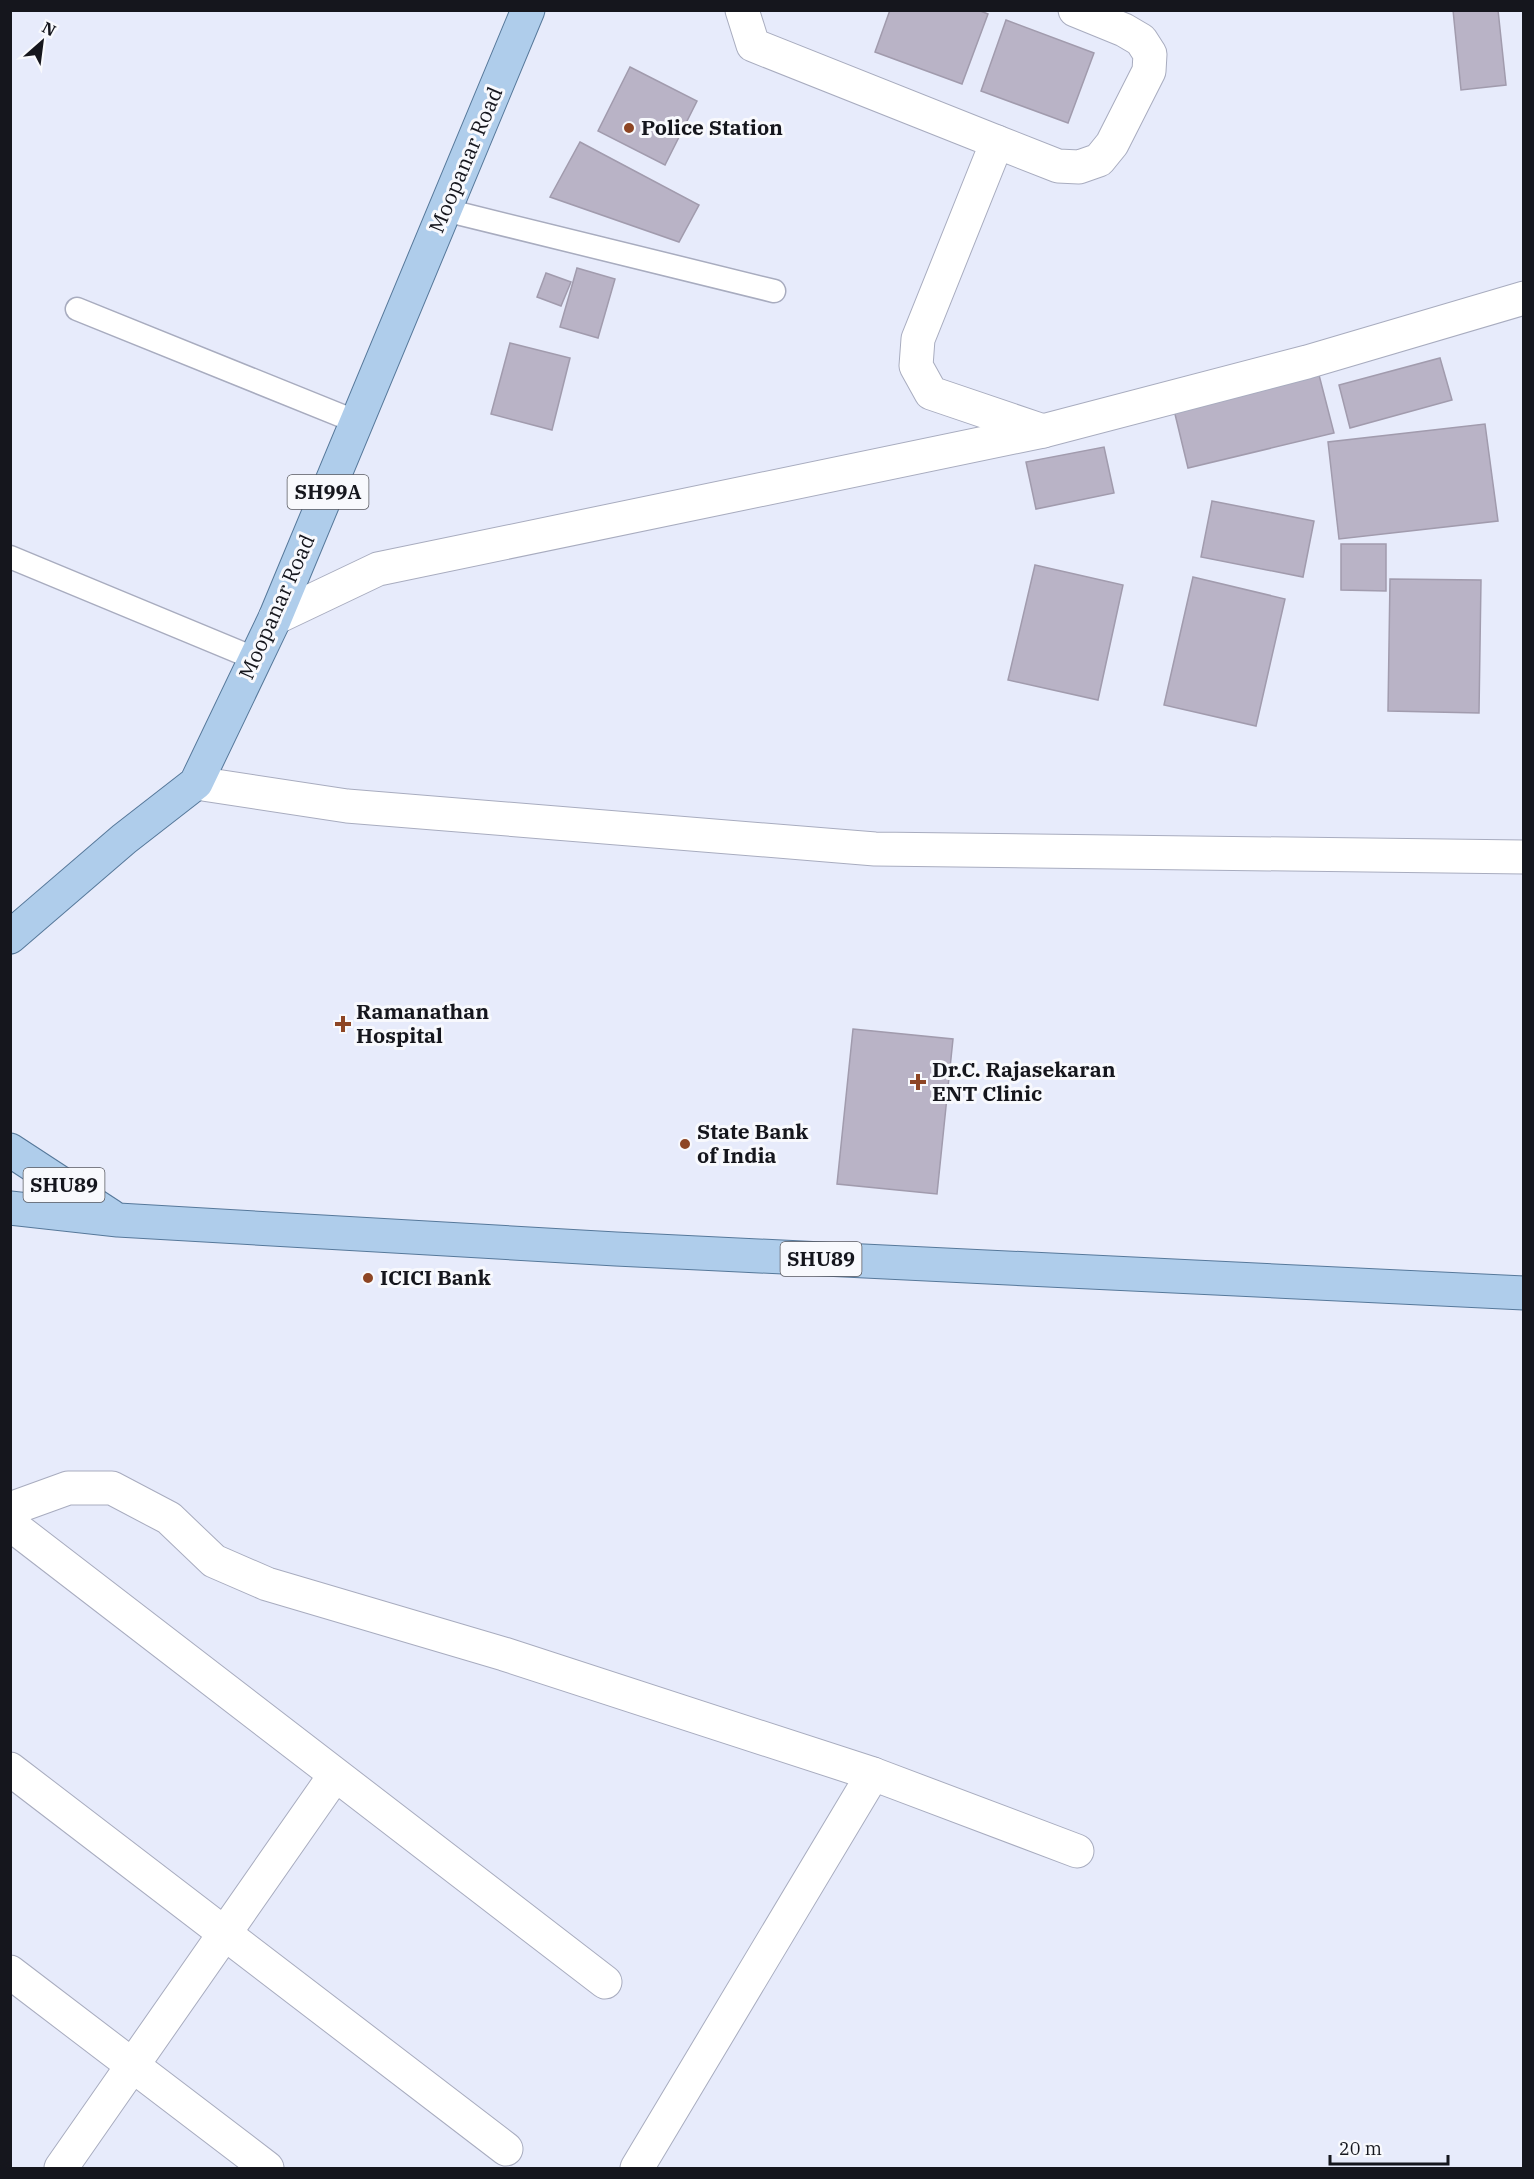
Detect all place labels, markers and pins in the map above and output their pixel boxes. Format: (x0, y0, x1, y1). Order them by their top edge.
place label: Police Station (641, 113, 783, 141)
marker: Police Station (622, 121, 636, 135)
place label: Ramanathan Hospital (356, 997, 489, 1049)
marker: Ramanathan Hospital (334, 1015, 352, 1033)
place label: Dr.C. Rajasekaran ENT Clinic (932, 1055, 1116, 1107)
marker: Dr.C. Rajasekaran ENT Clinic (909, 1073, 927, 1091)
place label: State Bank of India (697, 1117, 808, 1169)
marker: State Bank of India (678, 1137, 692, 1151)
place label: ICICI Bank (380, 1263, 491, 1291)
marker: ICICI Bank (361, 1271, 375, 1285)

